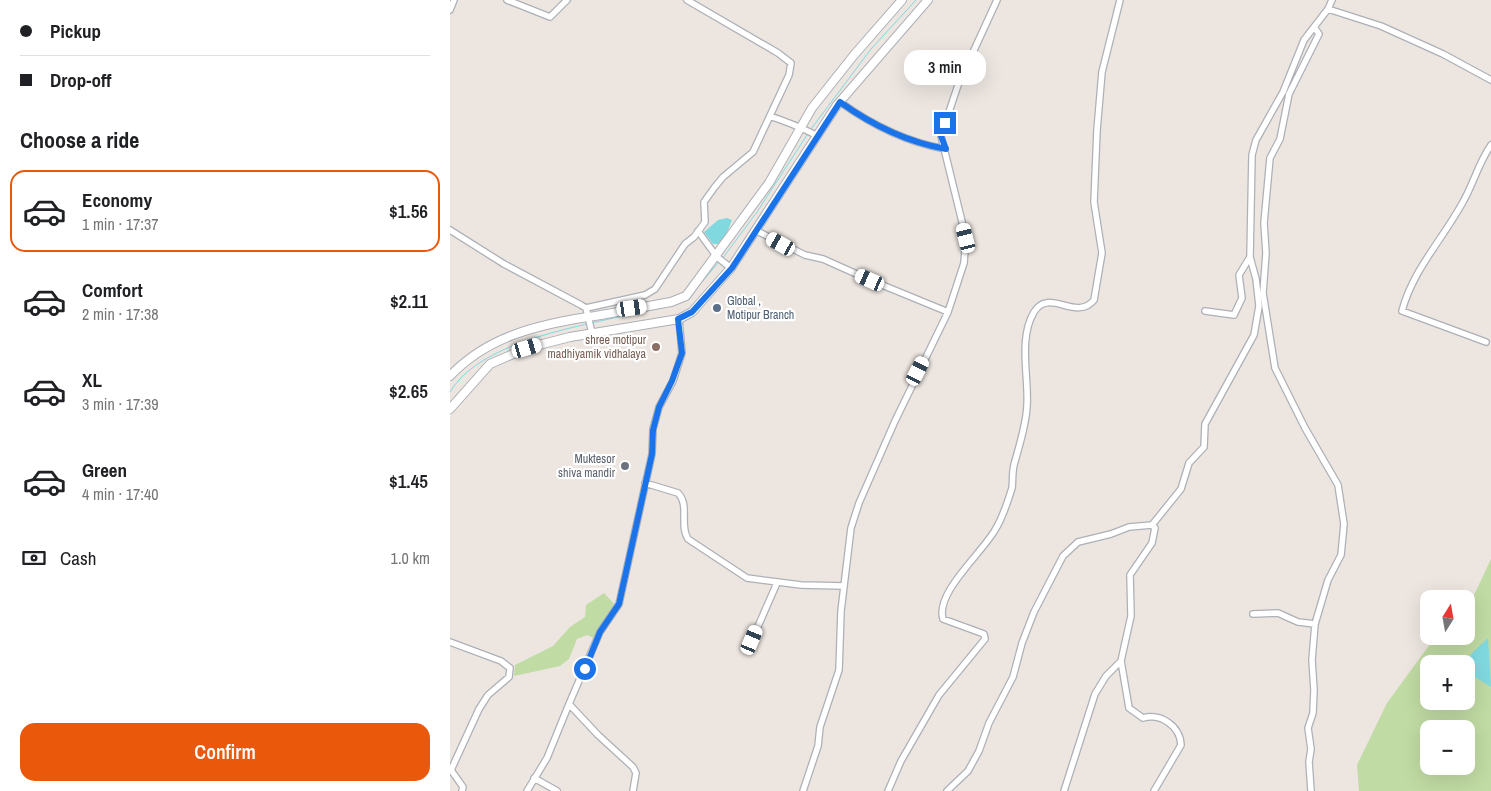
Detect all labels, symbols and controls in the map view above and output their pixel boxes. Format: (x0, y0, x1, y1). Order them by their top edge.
text: Pickup (50, 18, 101, 44)
callout: 3 min (904, 51, 986, 86)
text: 3 min (928, 56, 962, 78)
text: Drop-off (50, 67, 111, 93)
route end (934, 112, 956, 134)
text: Choose a ride (20, 125, 139, 155)
text: Economy (82, 187, 152, 213)
icon: car (22, 189, 67, 234)
text: $1.56 (389, 198, 428, 224)
text: 1 min · 17:37 (82, 213, 159, 235)
car (955, 222, 976, 254)
car (764, 230, 797, 258)
car (853, 267, 886, 293)
text: Comfort (82, 277, 143, 303)
icon: car (22, 279, 67, 324)
text: $2.11 (390, 288, 428, 314)
place label: Global , Motipur Branch (727, 293, 794, 323)
car (616, 298, 647, 318)
marker: Global , Motipur Branch (711, 302, 723, 314)
text: 2 min · 17:38 (82, 303, 159, 325)
place label: shree motipur madhiyamik vidhalaya (548, 332, 647, 362)
car (510, 337, 543, 359)
marker: shree motipur madhiyamik vidhalaya (650, 341, 662, 353)
car (904, 354, 931, 388)
text: XL (82, 367, 102, 393)
icon: car (22, 369, 67, 414)
text: $2.65 (389, 378, 428, 404)
text: 3 min · 17:39 (82, 393, 159, 415)
place label: Muktesor shiva mandir (558, 451, 616, 481)
text: Green (82, 457, 127, 483)
icon: car (22, 459, 67, 504)
marker: Muktesor shiva mandir (619, 460, 631, 472)
text: $1.45 (389, 468, 428, 494)
text: 4 min · 17:40 (82, 483, 159, 505)
icon: cash (20, 544, 48, 572)
text: Cash (60, 545, 96, 571)
text: 1.0 km (391, 547, 430, 569)
north arrow (1420, 590, 1475, 645)
map controls (1420, 590, 1475, 775)
car (739, 623, 764, 657)
button: + (1420, 655, 1475, 710)
route start (574, 658, 596, 680)
button: − (1420, 720, 1475, 775)
button: Confirm (20, 723, 430, 781)

